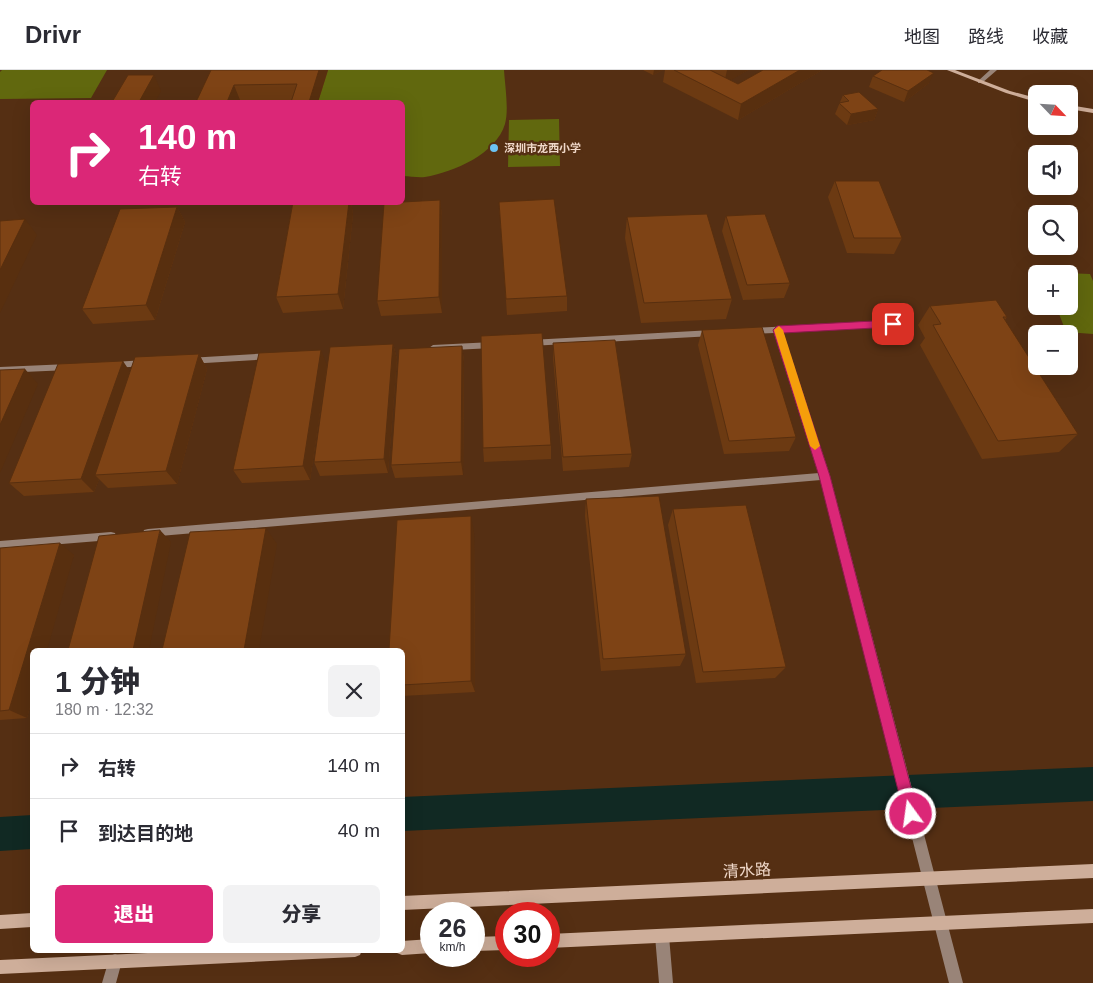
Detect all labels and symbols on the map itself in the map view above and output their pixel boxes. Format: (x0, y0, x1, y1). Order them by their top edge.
north arrow (1028, 85, 1078, 135)
marker: 深圳市龙西小学 (488, 142, 500, 154)
place label: 深圳市龙西小学 (504, 142, 581, 154)
pin (872, 303, 914, 345)
position arrow (884, 787, 936, 839)
street label: 清水路 (723, 861, 771, 880)
speed limit sign: 30 (495, 902, 560, 967)

